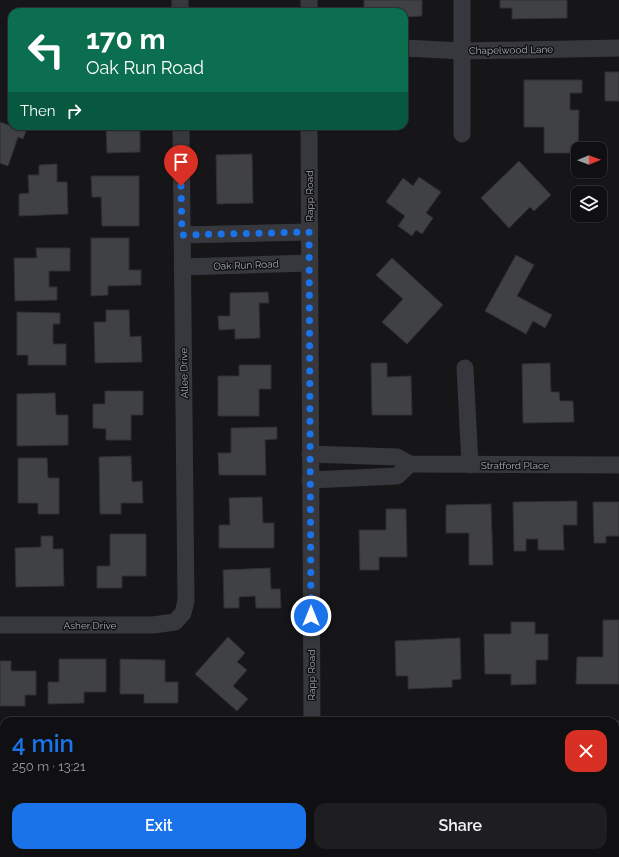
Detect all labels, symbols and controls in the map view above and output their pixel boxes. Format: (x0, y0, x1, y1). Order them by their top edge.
text: 170 m (86, 23, 166, 56)
icon: left (20, 24, 72, 76)
street label: Chapelwood Lane (469, 44, 553, 56)
text: Oak Run Road (86, 57, 204, 78)
icon: right (63, 100, 85, 122)
text: Then (20, 102, 55, 120)
north arrow (571, 142, 607, 178)
map controls (571, 142, 607, 222)
pin (164, 145, 198, 186)
icon: arrive (170, 151, 192, 173)
street label: Rapp Road (304, 171, 315, 221)
button: layers (571, 186, 607, 222)
street label: Oak Run Road (213, 258, 279, 272)
street label: Atlee Drive (178, 347, 190, 398)
street label: Stratford Place (481, 460, 549, 471)
position arrow (290, 595, 332, 637)
street label: Asher Drive (64, 620, 117, 631)
street label: Rapp Road (306, 650, 317, 700)
text: 4 min (12, 729, 74, 758)
button: close (565, 730, 607, 772)
text: 250 m · 13:21 (12, 759, 85, 774)
button: Exit (12, 803, 306, 849)
button: Share (314, 803, 607, 849)

